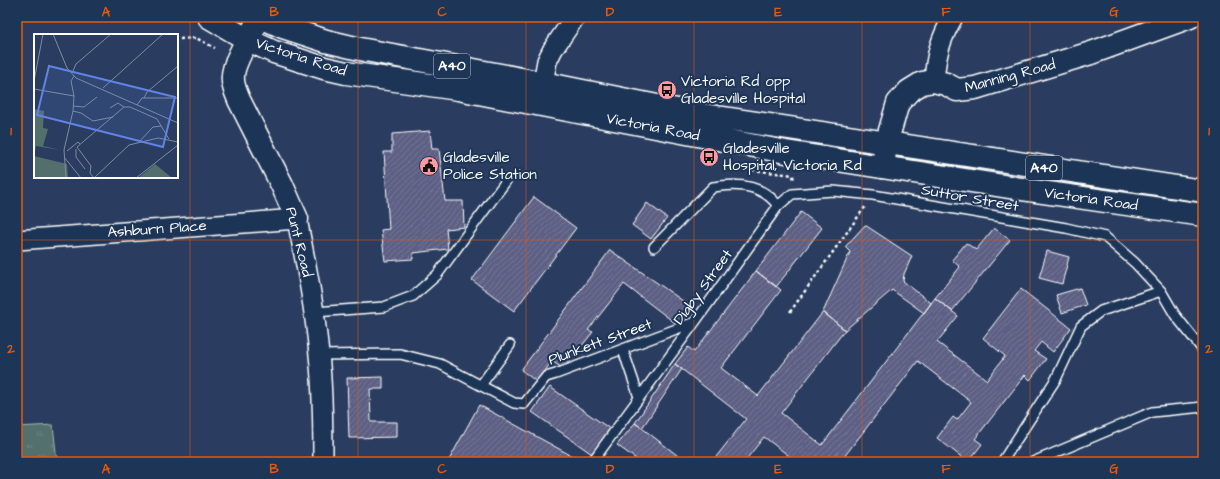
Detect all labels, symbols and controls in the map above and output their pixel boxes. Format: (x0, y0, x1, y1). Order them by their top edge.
text: A (102, 3, 111, 21)
text: B (269, 3, 279, 21)
text: C (437, 3, 447, 21)
text: D (606, 3, 615, 21)
text: E (774, 3, 782, 21)
text: F (941, 3, 951, 21)
text: G (1109, 3, 1119, 21)
street label: Victoria Road (253, 32, 349, 82)
inset map (34, 34, 178, 178)
road number: A40 (434, 54, 470, 78)
street label: Manning Road (962, 54, 1058, 99)
place label: Victoria Rd opp Gladesville Hospital (681, 71, 805, 109)
bus stop icon: Victoria Rd opp Gladesville Hospital (656, 79, 678, 101)
street label: Victoria Road (605, 108, 702, 146)
text: 1 (10, 122, 12, 140)
text: 1 (1208, 122, 1210, 140)
place label: Gladesville Hospital, Victoria Rd (723, 138, 862, 176)
bus stop icon: Gladesville Hospital, Victoria Rd (698, 146, 720, 168)
place label: Gladesville Police Station (443, 147, 537, 185)
public building icon: Gladesville Police Station (418, 155, 440, 177)
road number: A40 (1026, 156, 1062, 180)
street label: Suttor Street (920, 179, 1020, 217)
street label: Victoria Road (1043, 182, 1139, 216)
street label: Punt Road (280, 205, 318, 279)
street label: Ashburn Place (107, 215, 207, 243)
street label: Digby Street (668, 245, 738, 330)
street label: Plunkett Street (545, 314, 655, 370)
text: 2 (6, 340, 15, 358)
text: 2 (1204, 340, 1213, 358)
text: A (102, 460, 111, 478)
text: B (269, 460, 279, 478)
text: C (437, 460, 447, 478)
text: D (606, 460, 615, 478)
text: E (774, 460, 782, 478)
text: F (941, 460, 951, 478)
text: G (1109, 460, 1119, 478)

